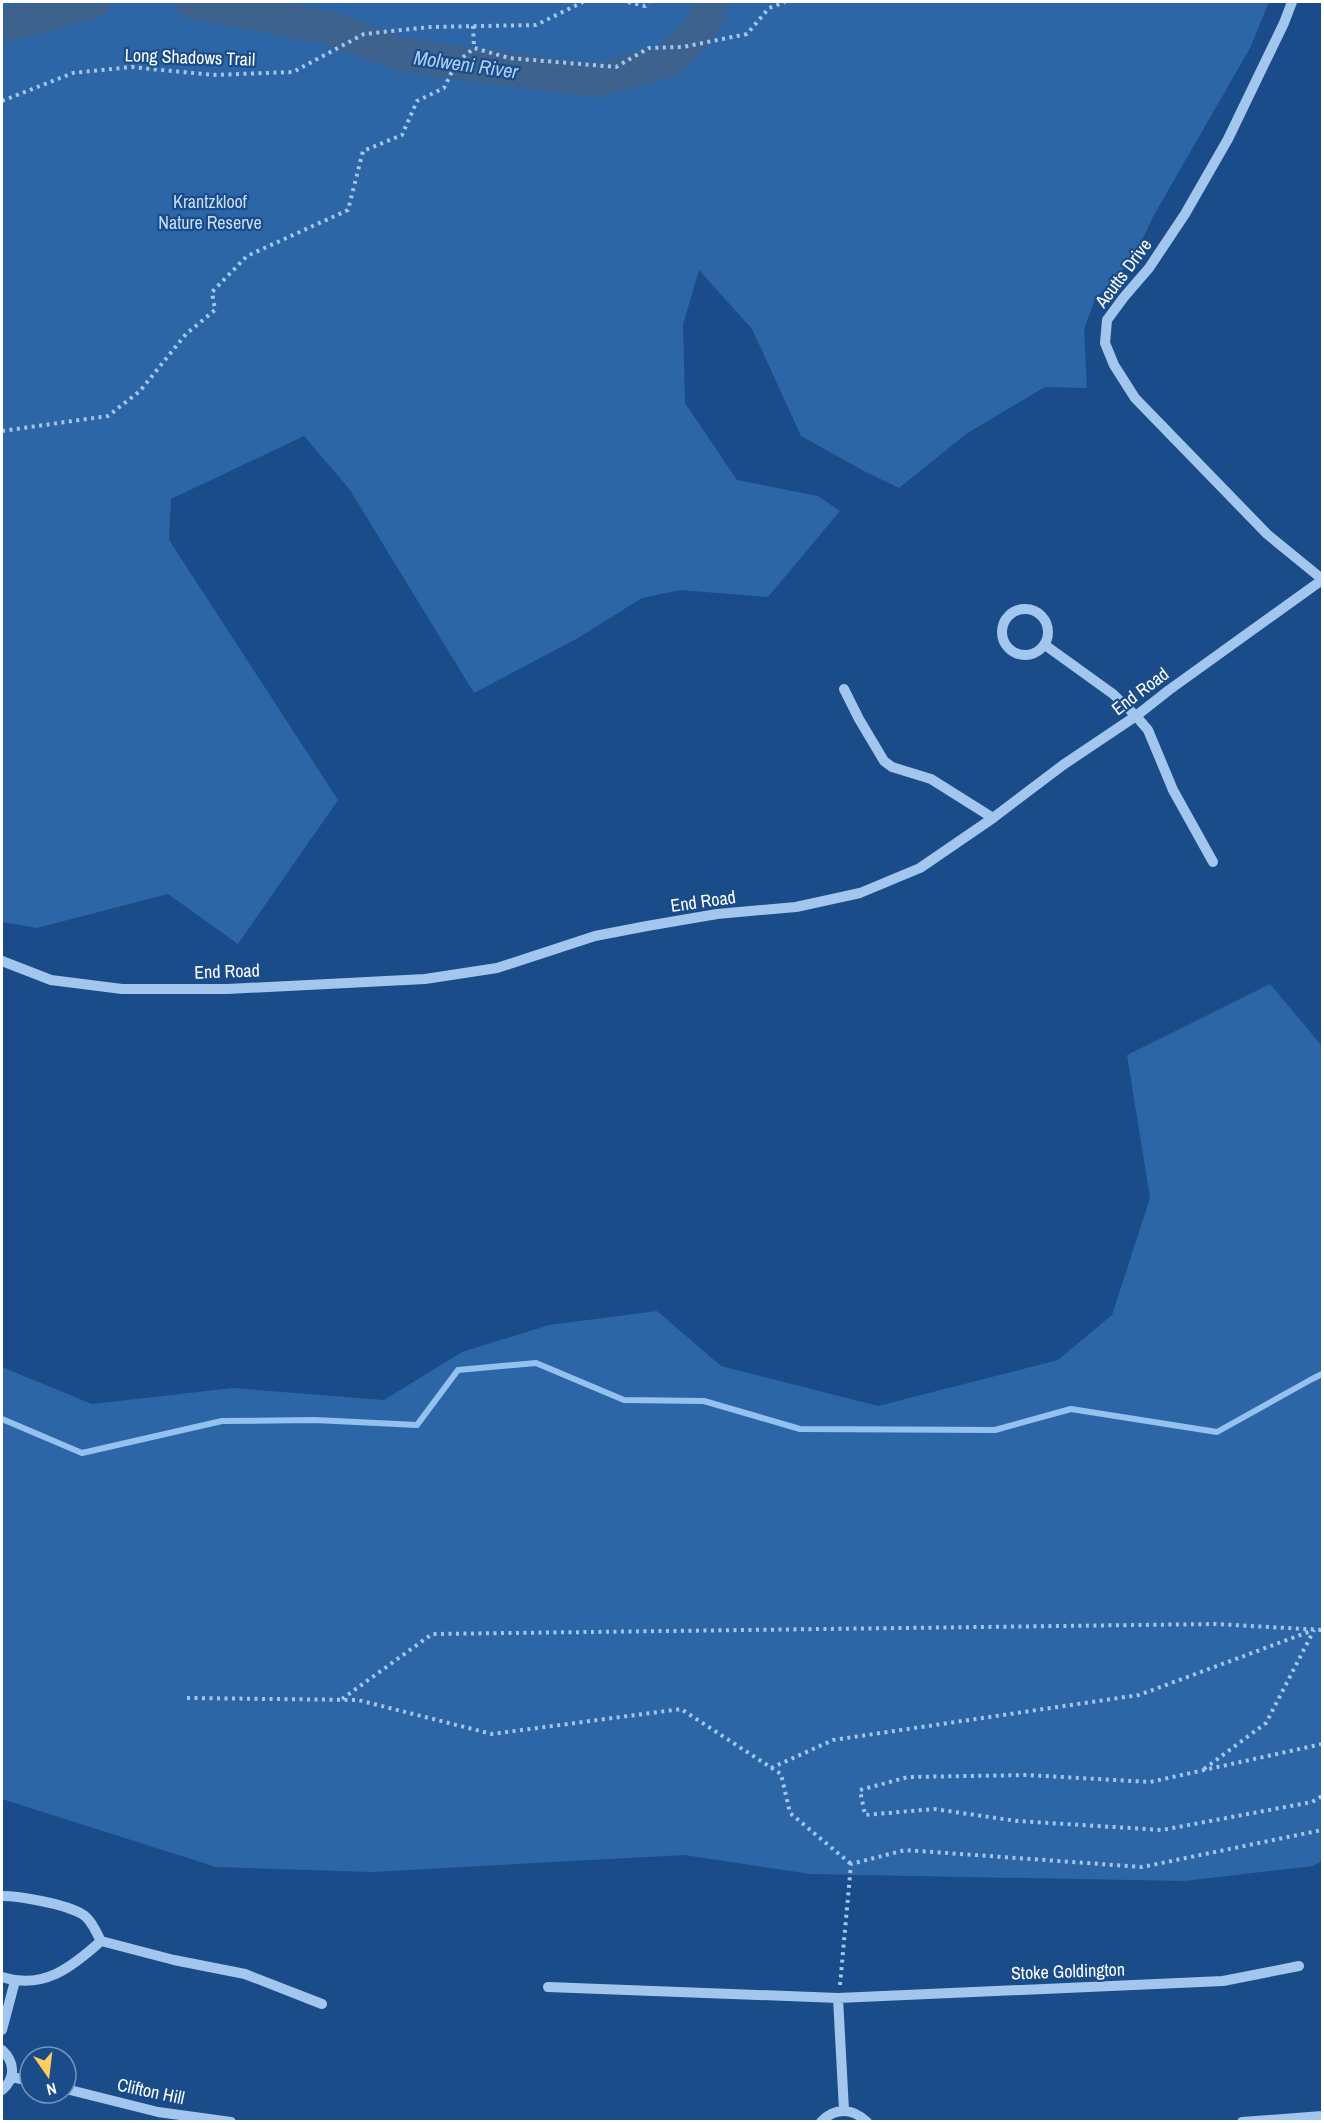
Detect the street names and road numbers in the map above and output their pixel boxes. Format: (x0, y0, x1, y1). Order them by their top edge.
street label: Long Shadows Trail (124, 42, 256, 72)
street label: Acutts Drive (1088, 233, 1157, 313)
street label: End Road (1106, 661, 1174, 721)
street label: End Road (669, 884, 737, 918)
street label: End Road (194, 957, 260, 985)
street label: Stoke Goldington (1011, 1957, 1125, 1985)
street label: Clifton Hill (115, 2072, 187, 2110)

